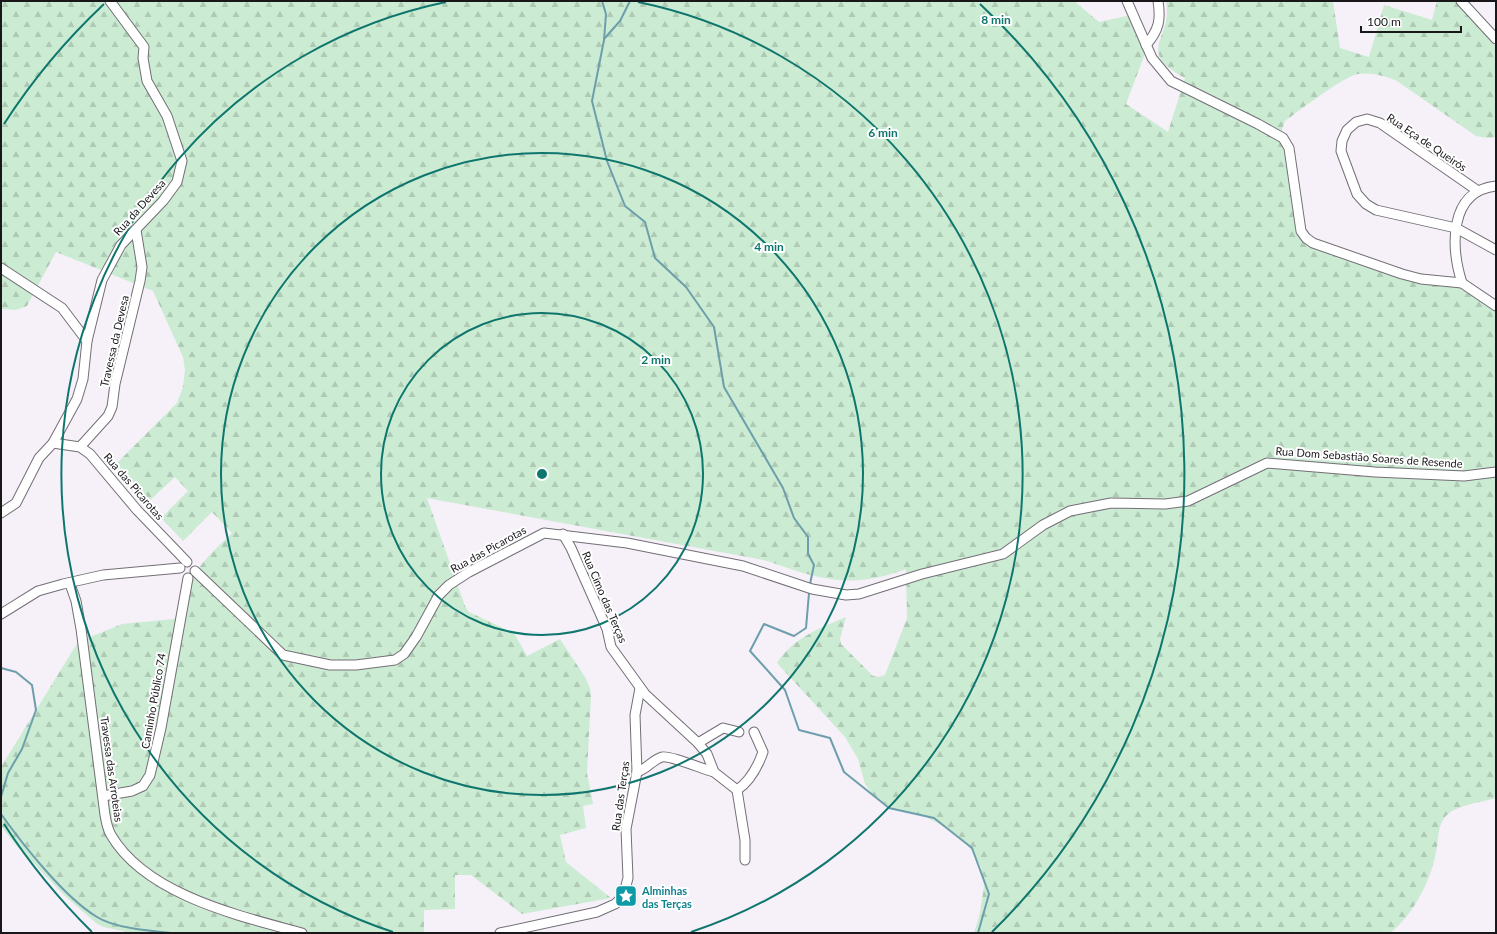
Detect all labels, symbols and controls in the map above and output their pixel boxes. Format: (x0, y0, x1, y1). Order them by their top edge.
scale bar (1361, 8, 1461, 34)
text: 8 min (981, 12, 1011, 27)
text: 100 m (1367, 14, 1401, 29)
street label: Rua Eça de Queirós (1385, 110, 1470, 174)
text: 6 min (868, 125, 898, 140)
street label: Rua da Devesa (110, 176, 168, 238)
text: 4 min (754, 239, 784, 254)
street label: Travessa da Devesa (97, 294, 131, 388)
text: 2 min (641, 352, 671, 367)
street label: Rua Dom Sebastião Soares de Resende (1275, 444, 1463, 470)
street label: Rua das Picarotas (101, 450, 167, 522)
centre of rings (535, 467, 549, 481)
street label: Rua das Picarotas (448, 523, 528, 575)
street label: Rua Cimo das Terças (580, 549, 630, 645)
street label: Caminho Público 74 (138, 652, 168, 750)
street label: Travessa das Arroteias (98, 715, 126, 823)
street label: Rua das Terças (609, 760, 631, 832)
place icon: Alminhas das Terças (613, 883, 639, 909)
place label: Alminhas das Terças (641, 884, 692, 910)

